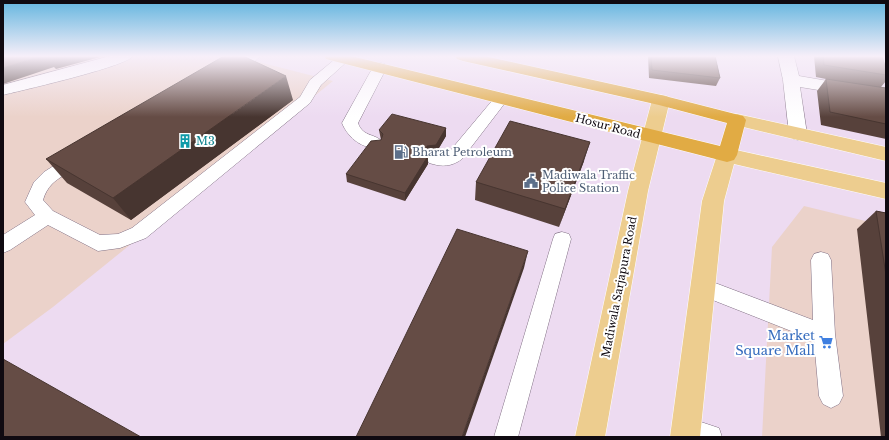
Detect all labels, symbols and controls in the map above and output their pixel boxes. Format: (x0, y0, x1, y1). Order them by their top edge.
street label: Hosur Road (574, 111, 643, 142)
building icon: M3 (177, 133, 193, 149)
place label: M3 (196, 134, 215, 148)
fuel station icon: Bharat Petroleum (393, 144, 409, 160)
place label: Bharat Petroleum (412, 145, 512, 159)
place label: Madiwala Traffic Police Station (542, 168, 635, 195)
public building icon: Madiwala Traffic Police Station (523, 173, 539, 189)
street label: Madiwala Sarjapura Road (598, 215, 640, 359)
place label: Market Square Mall (735, 327, 815, 359)
supermarket icon: Market Square Mall (818, 334, 834, 350)

